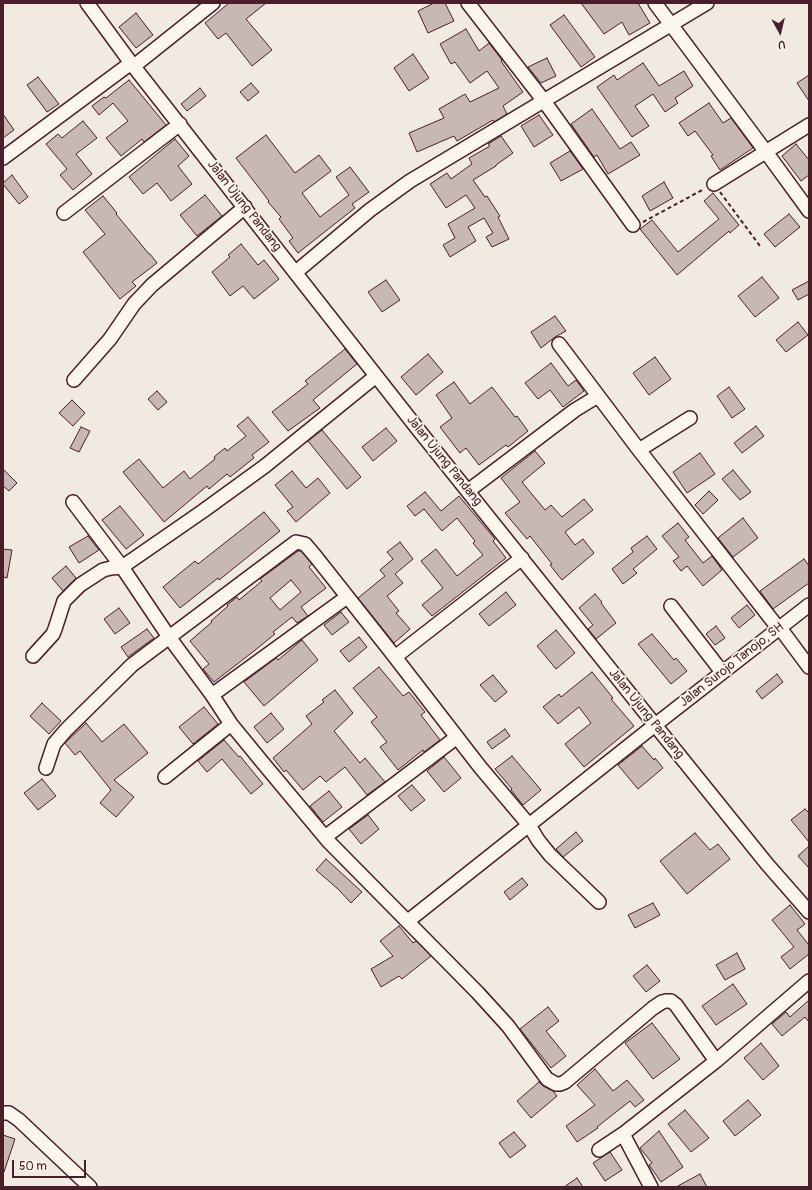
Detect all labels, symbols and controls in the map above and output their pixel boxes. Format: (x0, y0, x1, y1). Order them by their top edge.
north arrow (760, 12, 800, 52)
text: U (777, 37, 786, 51)
street label: Jalan Ujung Pandang (204, 157, 284, 255)
street label: Jalan Ujung Pandang (403, 413, 485, 509)
street label: Jalan Surojo Tanojo, SH (677, 619, 787, 711)
street label: Jalan Ujung Pandang (605, 666, 687, 762)
scale bar (14, 1152, 88, 1178)
text: 50 m (19, 1159, 47, 1174)

